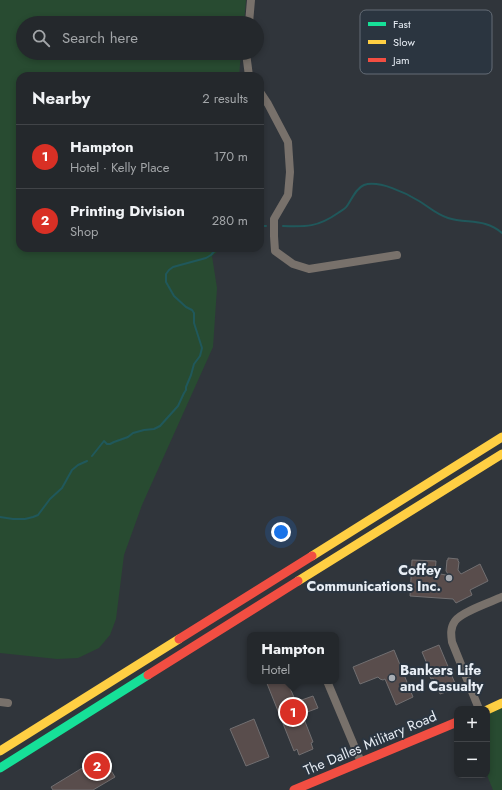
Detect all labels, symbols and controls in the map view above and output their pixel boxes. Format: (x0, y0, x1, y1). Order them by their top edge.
legend (360, 10, 492, 74)
search box (16, 16, 264, 60)
text: Fast (393, 16, 411, 32)
icon: search (30, 27, 52, 49)
text: Search here (62, 27, 138, 49)
text: Slow (393, 34, 415, 50)
text: Jam (391, 52, 410, 68)
text: Nearby (32, 86, 90, 110)
text: 2 results (202, 89, 248, 108)
text: Hampton (70, 136, 134, 158)
text: 1 (42, 147, 48, 166)
text: 170 m (213, 147, 248, 166)
text: Hotel · Kelly Place (70, 158, 169, 177)
text: Printing Division (70, 200, 185, 222)
text: 2 (41, 211, 49, 230)
text: 280 m (212, 211, 248, 230)
text: Shop (70, 222, 98, 241)
your location (271, 522, 291, 542)
place label: Coffey Communications Inc. (306, 560, 442, 596)
marker: Coffey Communications Inc. (444, 573, 454, 583)
popup (247, 632, 339, 684)
text: Hampton (261, 638, 325, 660)
text: Hotel (261, 660, 290, 679)
place label: Bankers Life and Casualty (400, 660, 484, 696)
marker: Bankers Life and Casualty (387, 673, 397, 683)
pin: 1 (280, 697, 306, 727)
street label: The Dalles Military Road (300, 706, 440, 780)
map controls (454, 706, 490, 778)
button: + (454, 706, 490, 742)
button: − (454, 742, 490, 778)
pin: 2 (84, 751, 110, 781)

